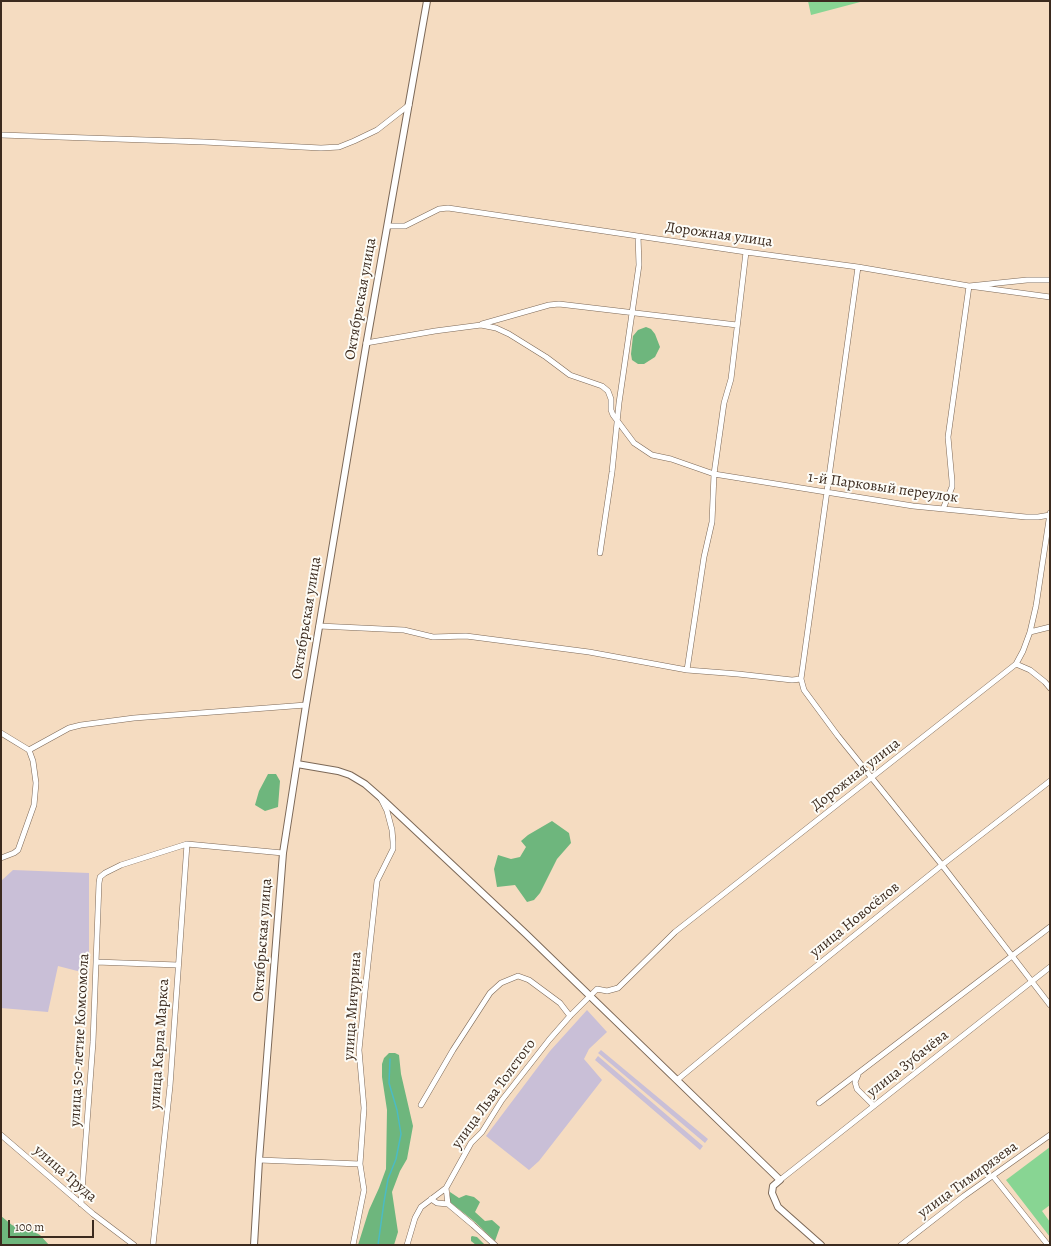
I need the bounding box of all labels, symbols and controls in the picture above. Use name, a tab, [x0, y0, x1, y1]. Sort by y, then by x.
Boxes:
street label: Дорожная улица	[664, 219, 774, 251]
street label: Октябрьская улица	[341, 236, 381, 362]
street label: 1-й Парковый переулок	[807, 469, 959, 507]
street label: Октябрьская улица	[288, 555, 326, 681]
street label: Дорожная улица	[808, 735, 904, 815]
street label: Октябрьская улица	[250, 878, 276, 1002]
street label: улица Новосёлов	[807, 878, 903, 962]
street label: улица Мичурина	[340, 951, 366, 1061]
street label: улица 50-летие Комсомола	[66, 953, 94, 1127]
street label: улица Карла Маркса	[146, 978, 174, 1110]
street label: улица Зубачёва	[864, 1027, 952, 1101]
street label: улица Льва Толстого	[448, 1036, 540, 1152]
street label: улица Тимирязева	[915, 1138, 1021, 1222]
street label: улица Труда	[30, 1142, 100, 1206]
scale bar	[10, 1212, 96, 1238]
text: 100 m	[15, 1219, 44, 1235]

